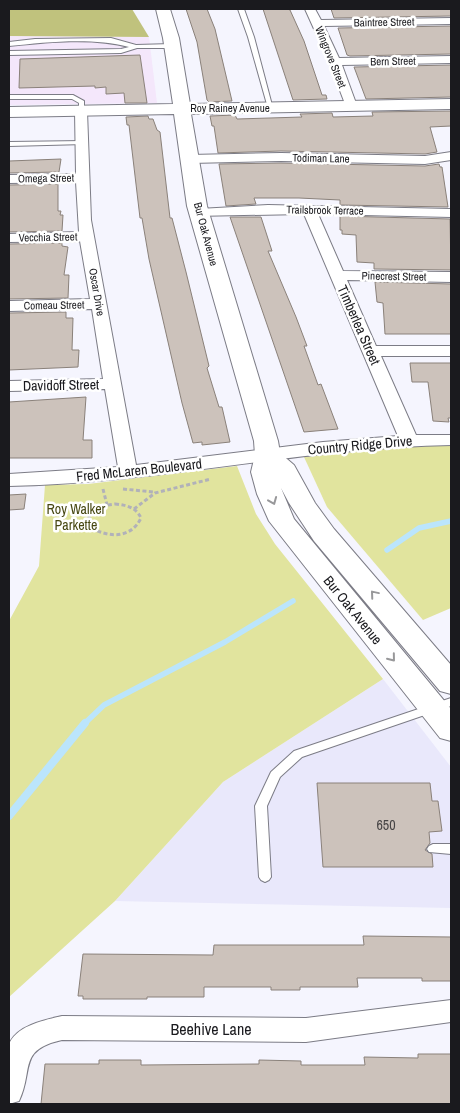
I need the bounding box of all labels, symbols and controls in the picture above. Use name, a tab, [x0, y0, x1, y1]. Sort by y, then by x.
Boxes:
street label: Baintree Street	[354, 14, 415, 30]
street label: Wingrove Street	[312, 24, 350, 90]
street label: Bern Street	[370, 54, 416, 68]
street label: Roy Rainey Avenue	[190, 101, 270, 115]
street label: Todiman Lane	[292, 151, 350, 165]
street label: Omega Street	[18, 171, 75, 185]
street label: Bur Oak Avenue	[191, 201, 221, 267]
street label: Trailsbrook Terrace	[286, 202, 364, 218]
street label: Vecchia Street	[19, 229, 78, 245]
street label: Oscar Drive	[86, 267, 108, 317]
street label: Pinecrest Street	[362, 268, 427, 284]
street label: Timberlea Street	[333, 282, 385, 368]
street label: Comeau Street	[24, 297, 85, 313]
street label: Davidoff Street	[23, 375, 99, 395]
street label: Country Ridge Drive	[307, 431, 413, 459]
street label: Fred McLaren Boulevard	[75, 454, 203, 486]
one-way arrow	[268, 497, 278, 505]
park label: Roy Walker Parkette	[47, 500, 106, 534]
street label: Bur Oak Avenue	[320, 572, 386, 648]
one-way arrow	[371, 590, 380, 599]
one-way arrow	[387, 652, 395, 661]
house number: 650	[376, 816, 396, 834]
street label: Beehive Lane	[171, 1018, 251, 1040]

